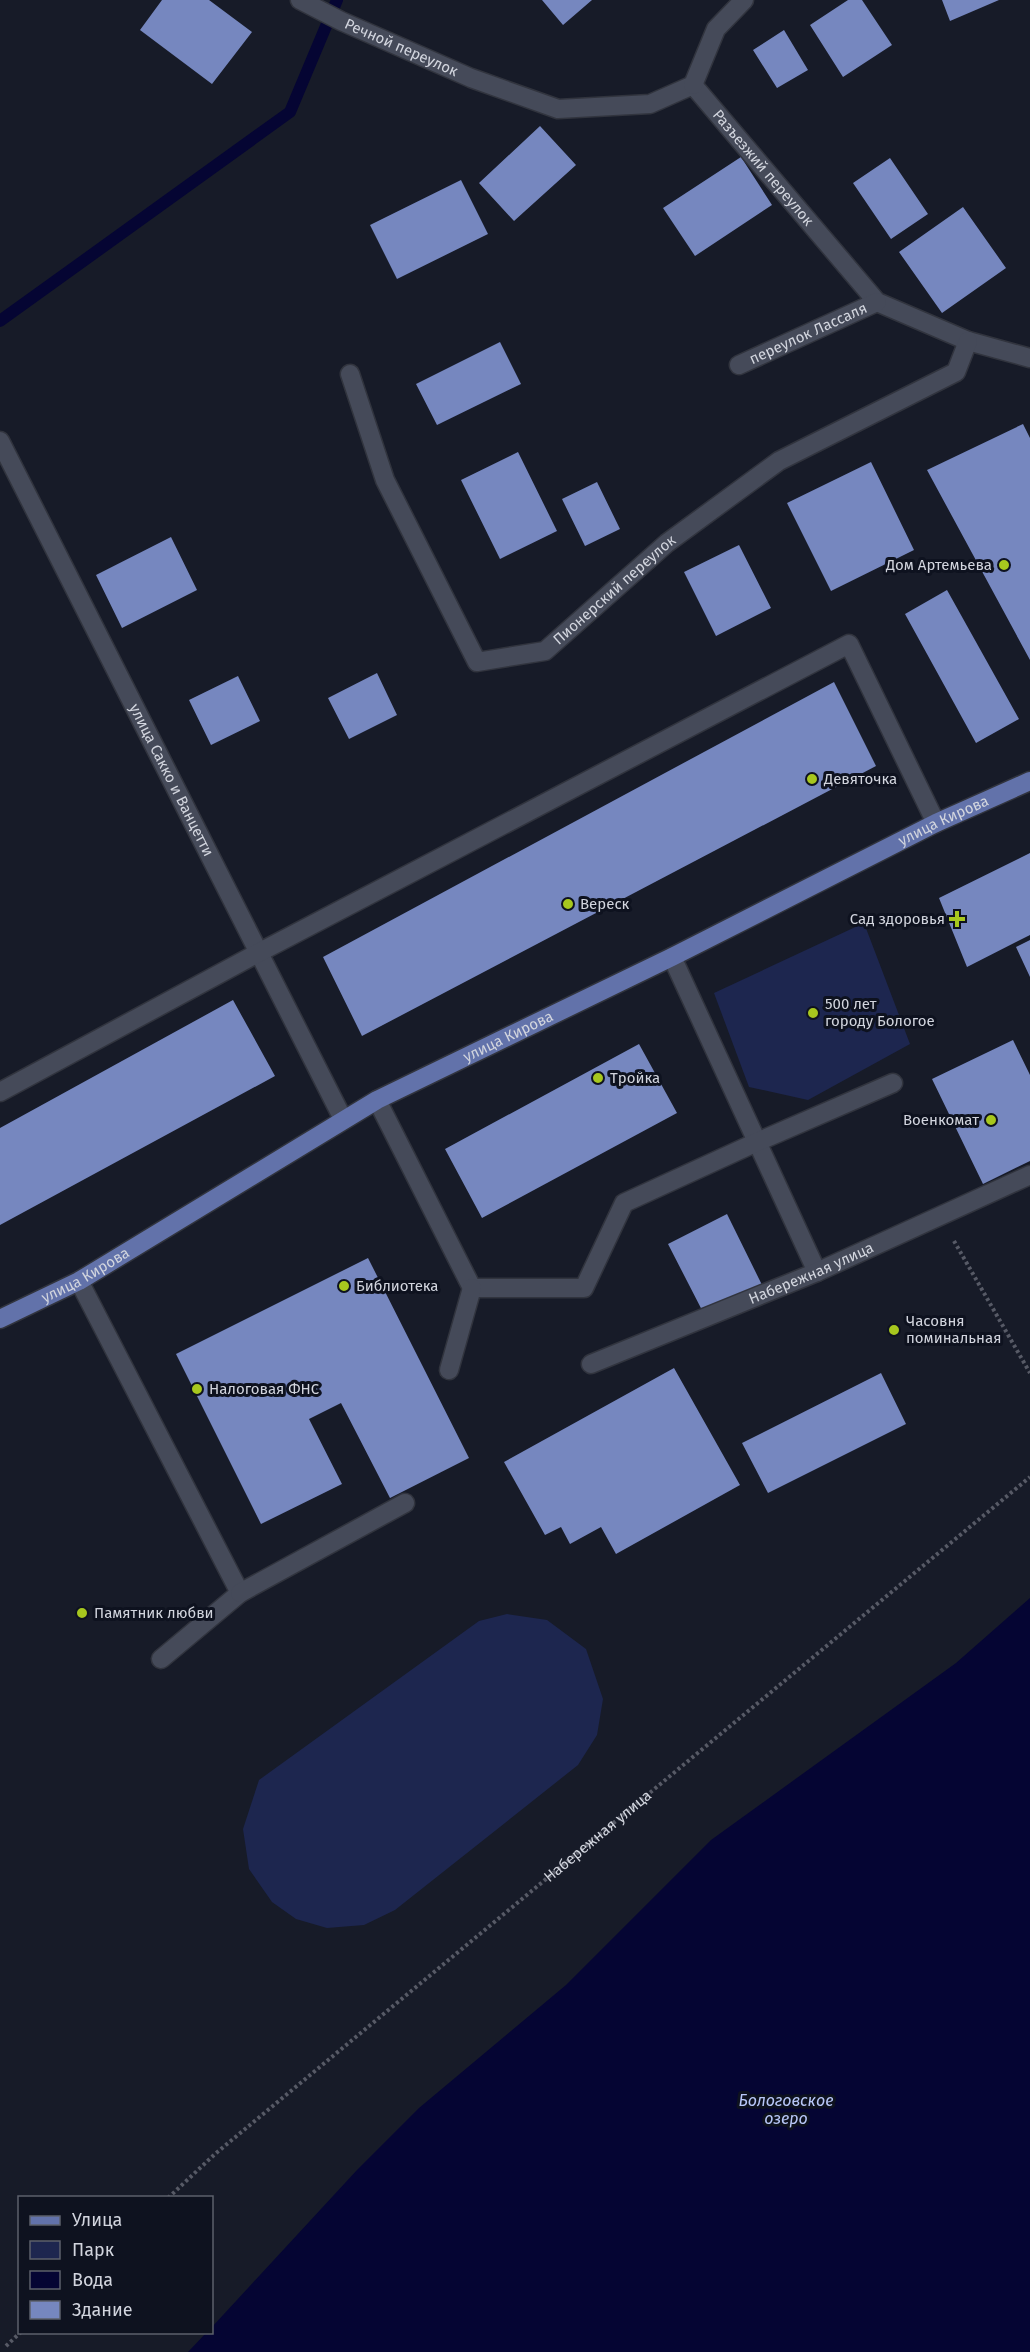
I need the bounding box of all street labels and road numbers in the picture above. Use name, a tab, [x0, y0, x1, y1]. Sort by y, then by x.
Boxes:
street label: Речной переулок	[342, 15, 461, 80]
street label: Разъезжий переулок	[709, 106, 818, 230]
street label: переулок Лассаля	[746, 299, 870, 368]
street label: Пионерский переулок	[549, 531, 679, 649]
street label: улица Сакко и Ванцетти	[125, 701, 218, 859]
street label: улица Кирова	[895, 792, 991, 850]
street label: улица Кирова	[460, 1007, 556, 1066]
street label: Набережная улица	[746, 1238, 876, 1308]
street label: улица Кирова	[39, 1244, 133, 1307]
street label: Набережная улица	[540, 1786, 655, 1886]

